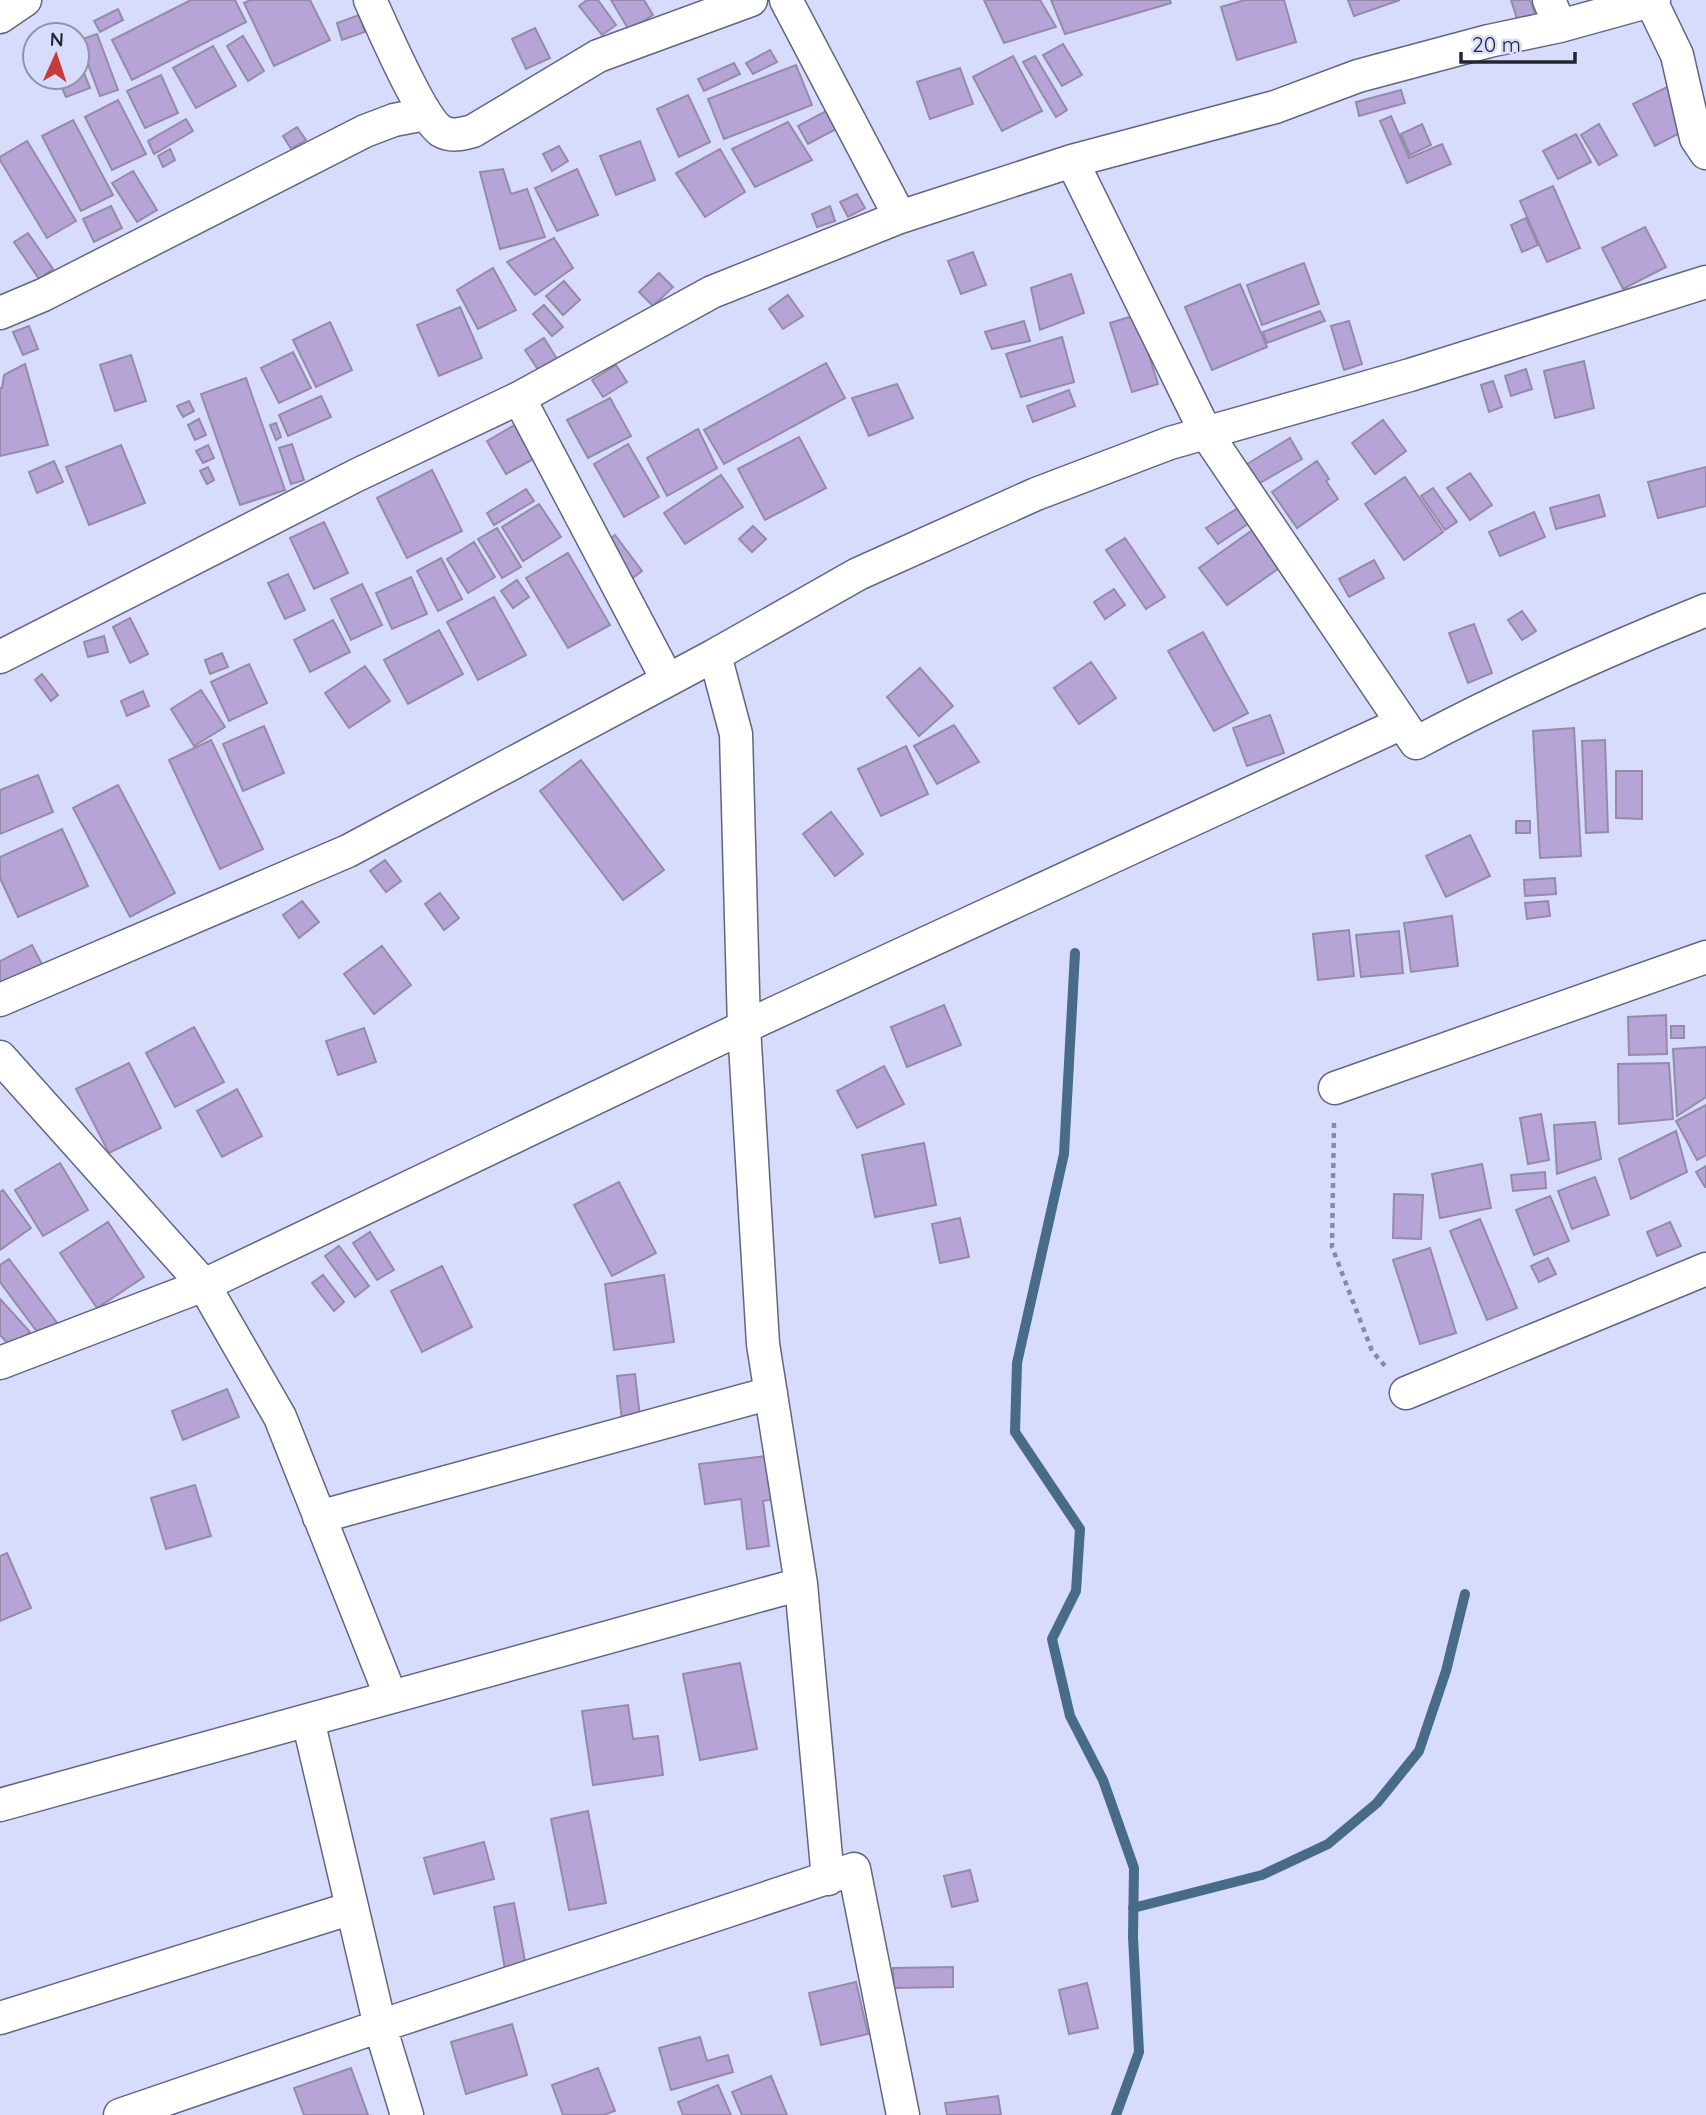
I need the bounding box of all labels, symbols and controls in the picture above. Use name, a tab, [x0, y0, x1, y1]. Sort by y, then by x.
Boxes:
north arrow	[21, 21, 91, 91]
scale bar	[1461, 21, 1575, 65]
text: N	[49, 27, 64, 51]
text: 20 m	[1472, 31, 1521, 57]

